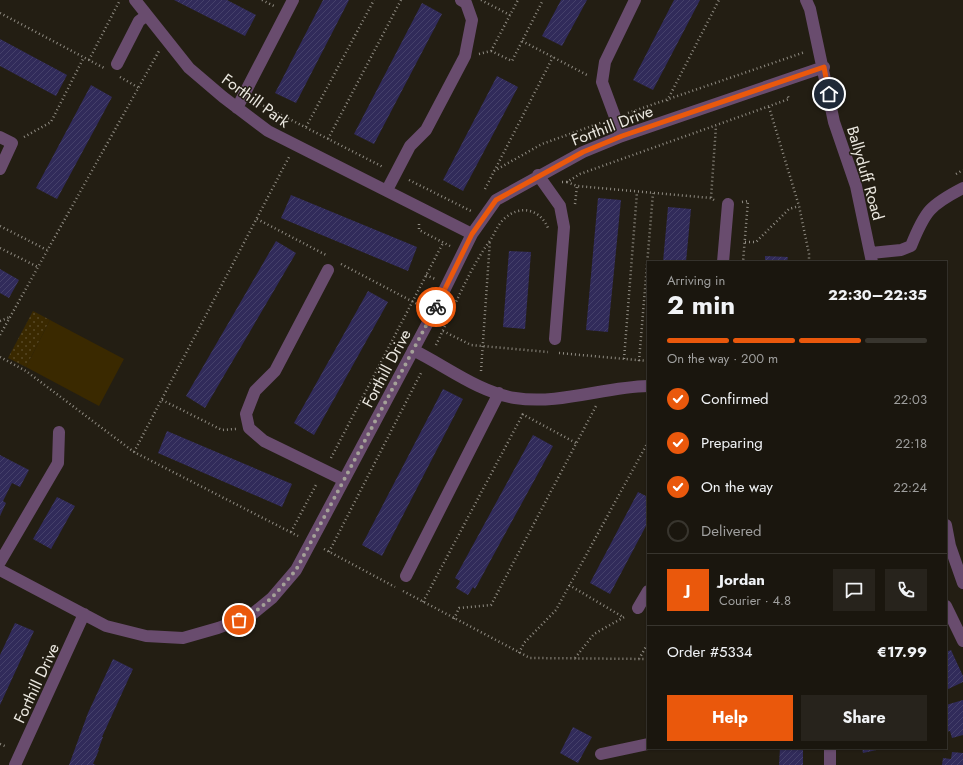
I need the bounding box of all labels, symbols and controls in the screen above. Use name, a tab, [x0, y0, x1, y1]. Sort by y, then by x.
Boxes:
street label: Forthill Park	[217, 68, 295, 133]
pin	[812, 77, 846, 111]
icon: home	[818, 83, 840, 105]
street label: Forthill Drive	[568, 99, 656, 152]
street label: Ballyduff Road	[841, 123, 890, 223]
text: Arriving in	[667, 271, 725, 290]
text: 22:30–22:35	[828, 284, 927, 306]
text: 2 min	[667, 286, 735, 324]
courier	[416, 287, 456, 327]
icon: bike	[425, 296, 447, 318]
street label: Forthill Drive	[356, 325, 417, 412]
text: On the way · 200 m	[667, 349, 778, 368]
icon: check	[667, 388, 689, 410]
text: Confirmed	[701, 388, 769, 410]
text: 22:03	[893, 390, 927, 409]
icon: check	[667, 432, 689, 454]
text: Preparing	[701, 432, 763, 454]
text: 22:18	[895, 434, 927, 453]
icon: check	[667, 476, 689, 498]
text: On the way	[701, 476, 773, 498]
text: 22:24	[893, 478, 927, 497]
text: Delivered	[701, 520, 762, 542]
text: Jordan	[719, 569, 765, 591]
button: chat	[833, 569, 875, 611]
button: phone	[885, 569, 927, 611]
text: J	[686, 579, 690, 601]
text: Courier · 4.8	[719, 591, 791, 610]
pin	[222, 603, 256, 637]
icon: bag	[228, 609, 250, 631]
street label: Forthill Drive	[8, 639, 65, 727]
text: Order #5334	[667, 641, 753, 663]
text: €17.99	[877, 641, 927, 663]
button: Help	[667, 695, 793, 741]
button: Share	[801, 695, 927, 741]

